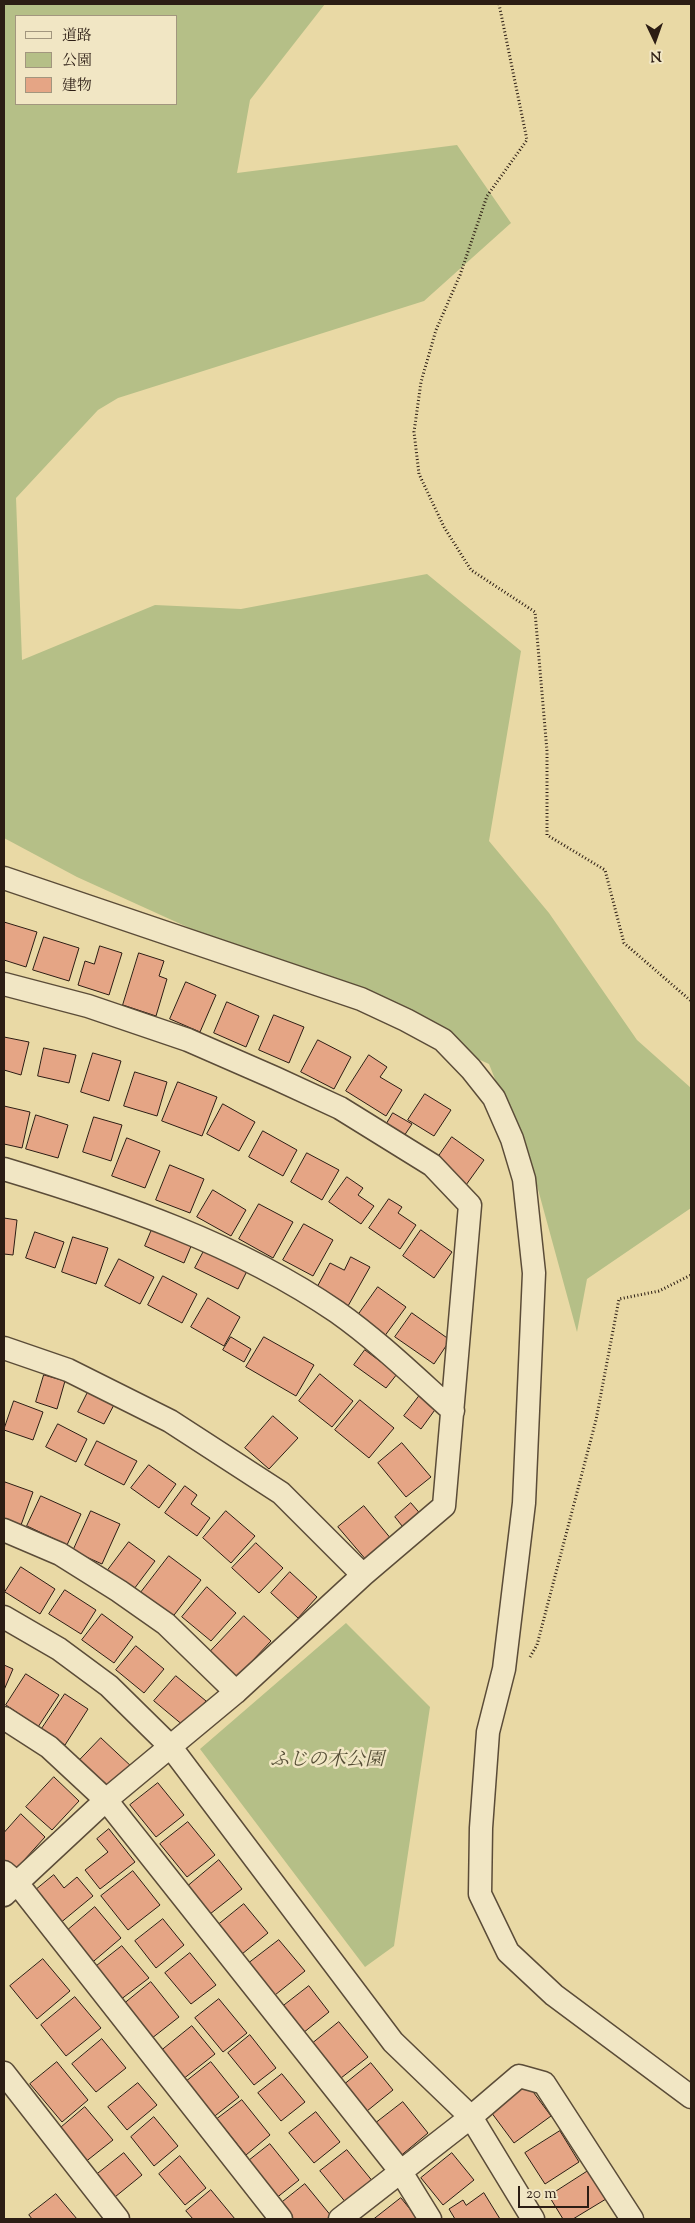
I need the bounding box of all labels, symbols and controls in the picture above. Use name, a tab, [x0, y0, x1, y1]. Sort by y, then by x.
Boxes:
legend	[15, 15, 178, 105]
north arrow	[630, 15, 680, 65]
text: 道路	[62, 26, 92, 47]
text: N	[650, 45, 662, 65]
text: 公園	[62, 51, 92, 72]
text: 建物	[62, 76, 92, 97]
park label: ふじの木公園	[270, 1751, 384, 1773]
scale bar	[520, 2176, 591, 2208]
text: 20 m	[526, 2184, 557, 2205]

